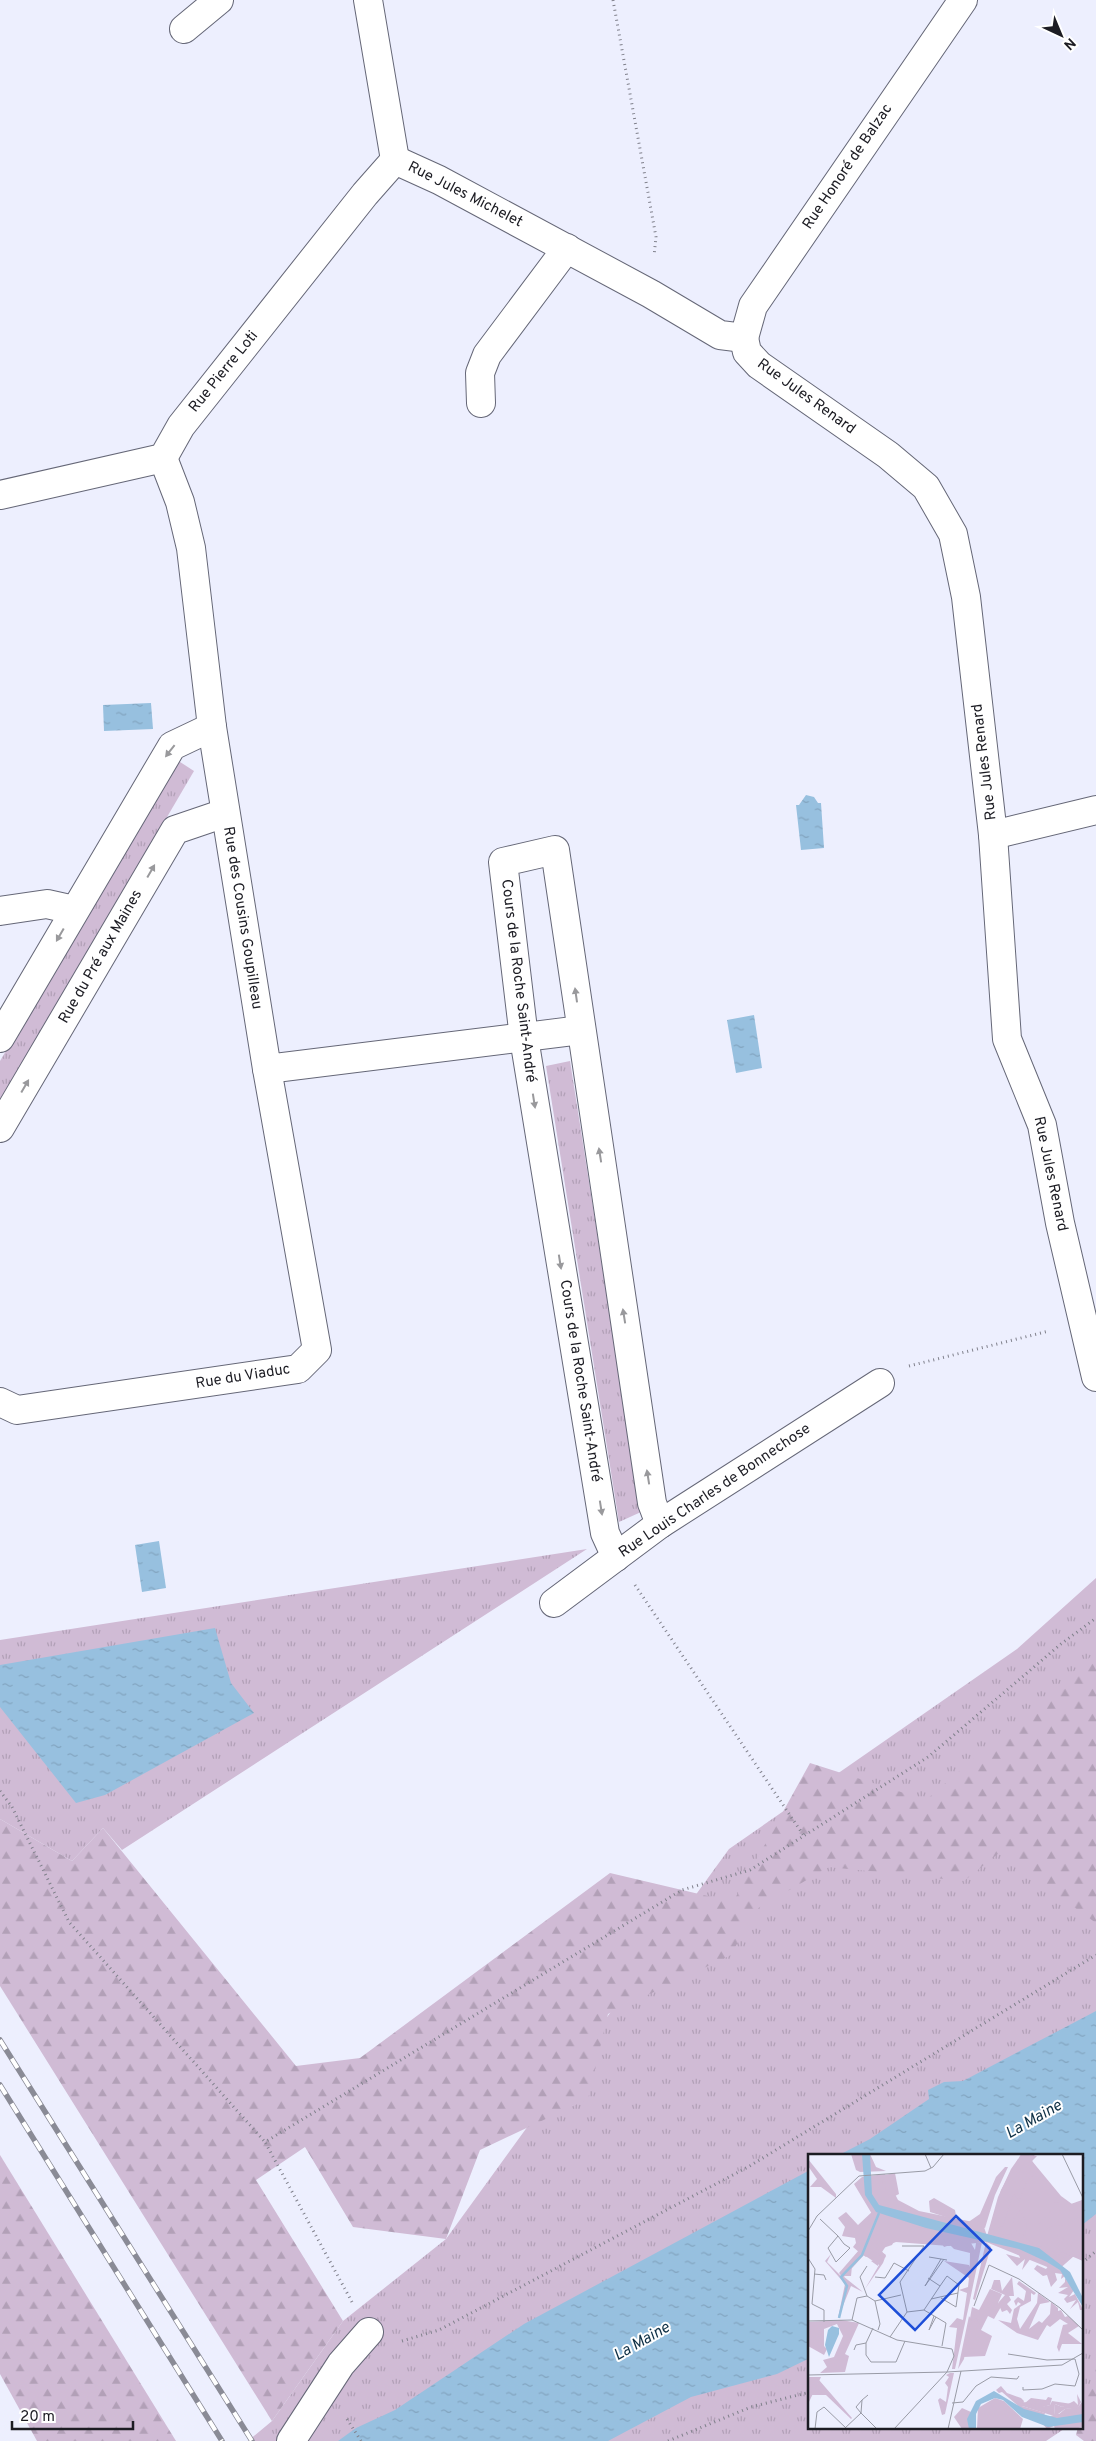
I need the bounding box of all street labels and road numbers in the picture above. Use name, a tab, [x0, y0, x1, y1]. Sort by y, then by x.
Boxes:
street label: Rue Honoré de Balzac	[799, 101, 897, 233]
street label: Rue Jules Michelet	[404, 158, 526, 232]
street label: Rue Pierre Loti	[185, 327, 263, 417]
street label: Rue Jules Renard	[753, 355, 859, 439]
street label: Rue Jules Renard	[968, 703, 1002, 821]
street label: Rue des Cousins Goupilleau	[218, 825, 266, 1011]
street label: Cours de la Roche Saint-André	[496, 878, 540, 1084]
street label: Rue du Pré aux Maines	[55, 887, 147, 1027]
street label: Rue Jules Renard	[1029, 1115, 1071, 1233]
street label: Cours de la Roche Saint-André	[555, 1278, 605, 1484]
street label: Rue du Viaduc	[194, 1360, 292, 1394]
street label: Rue Louis Charles de Bonnechose	[616, 1420, 814, 1562]

